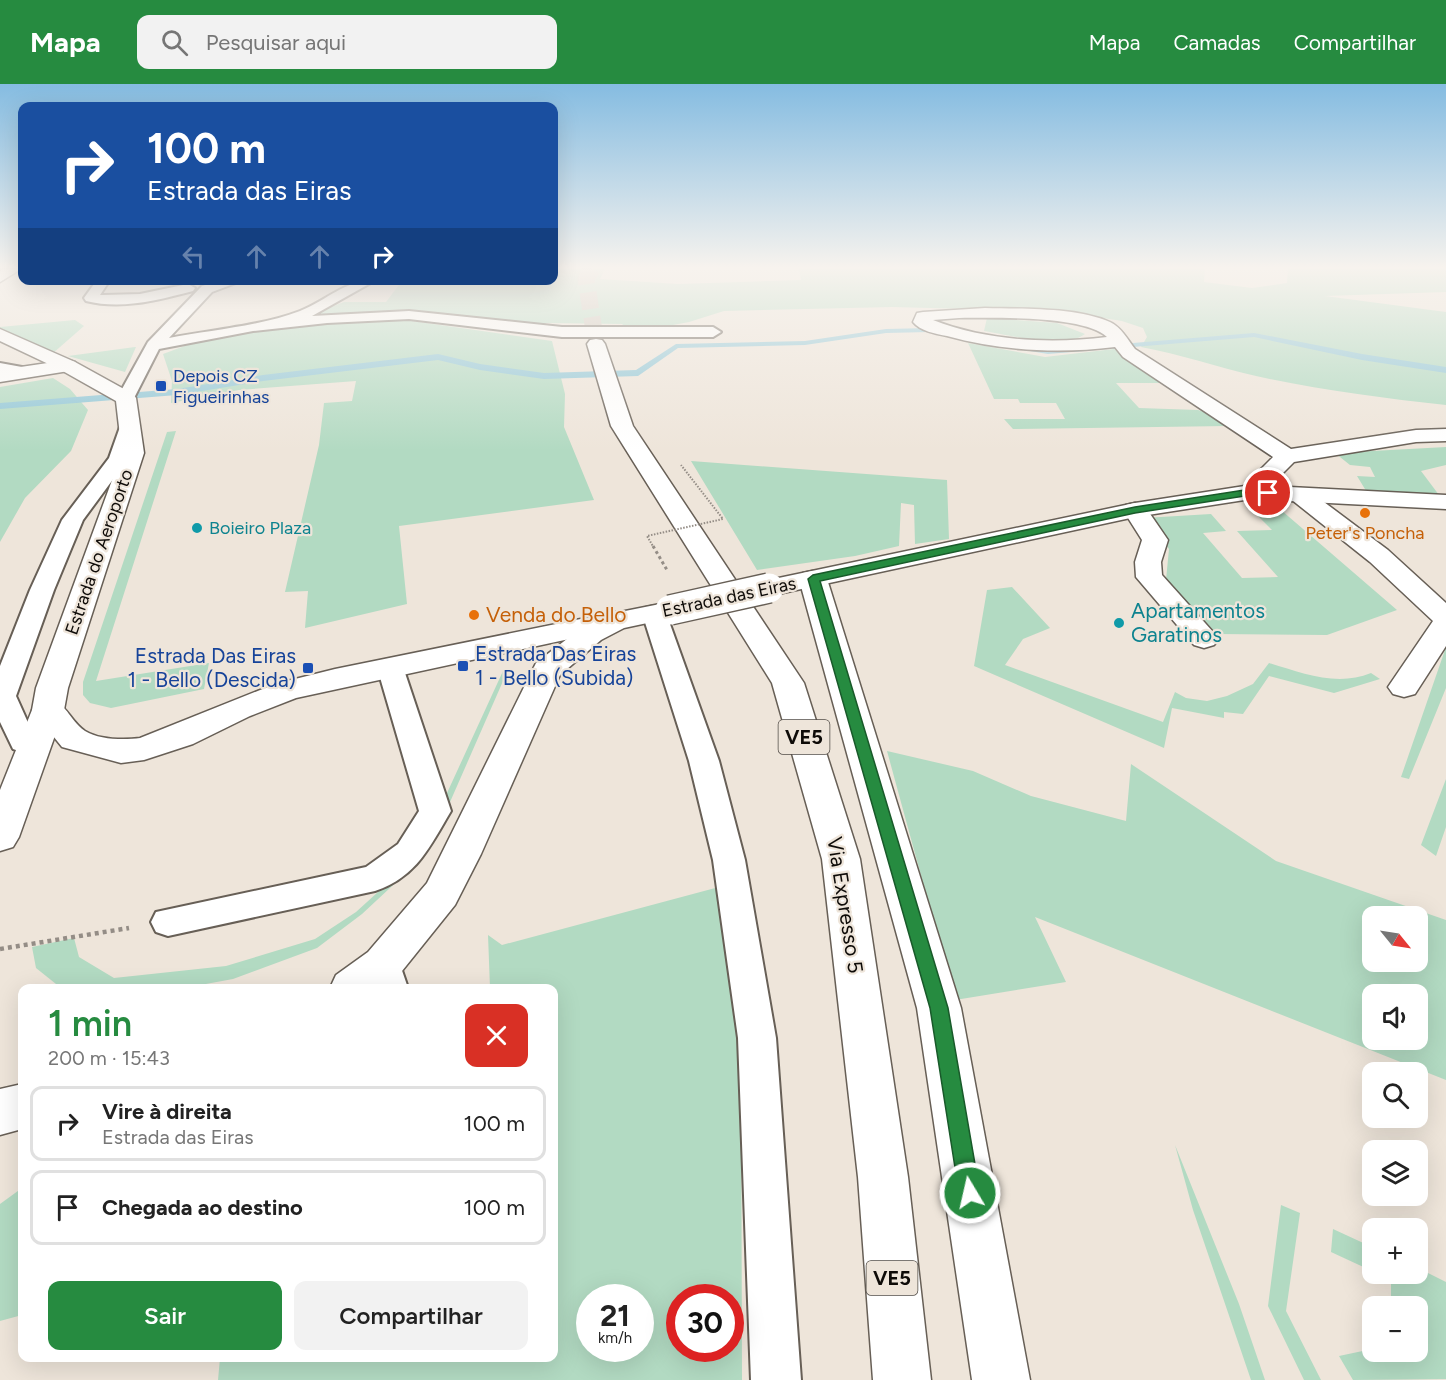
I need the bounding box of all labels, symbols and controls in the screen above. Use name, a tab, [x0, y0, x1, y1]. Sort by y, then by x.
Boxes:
search box	[137, 15, 557, 69]
text: Mapa	[30, 25, 101, 59]
icon: search	[158, 26, 191, 59]
text: Pesquisar aqui	[206, 29, 346, 56]
text: Mapa	[1089, 30, 1140, 55]
text: Camadas	[1173, 30, 1261, 55]
text: Compartilhar	[1294, 30, 1416, 55]
text: 100 m	[147, 123, 266, 174]
icon: right	[48, 126, 126, 204]
text: Estrada das Eiras	[147, 174, 352, 207]
icon: left	[177, 240, 210, 273]
icon: ahead	[240, 240, 273, 273]
icon: ahead	[303, 240, 336, 273]
icon: right	[366, 240, 399, 273]
place label: Depois CZ Figueirinhas	[173, 365, 269, 408]
marker: Depois CZ Figueirinhas	[154, 379, 168, 393]
street label: Estrada do Aeroporto	[60, 466, 138, 638]
pin	[1242, 467, 1293, 518]
icon: arrive	[1251, 476, 1284, 509]
marker: Peter's Poncha	[1358, 506, 1372, 520]
place label: Boieiro Plaza	[209, 517, 311, 539]
marker: Boieiro Plaza	[190, 521, 204, 535]
place label: Peter's Poncha	[1306, 522, 1424, 544]
street label: Estrada das Eiras	[660, 572, 798, 622]
place label: Apartamentos Garatinos	[1131, 598, 1265, 647]
place label: Venda do Bello	[486, 602, 627, 627]
marker: Venda do Bello	[467, 608, 481, 622]
marker: Apartamentos Garatinos	[1112, 616, 1126, 630]
place label: Estrada Das Eiras 1 - Bello (Subida)	[475, 641, 636, 690]
place label: Estrada Das Eiras 1 - Bello (Descida)	[128, 643, 296, 692]
marker: Estrada Das Eiras 1 - Bello (Subida)	[456, 659, 470, 673]
marker: Estrada Das Eiras 1 - Bello (Descida)	[301, 661, 315, 675]
road number: VE5	[778, 720, 830, 754]
street label: Via Expresso 5	[822, 835, 869, 975]
north arrow	[1362, 906, 1428, 972]
map controls	[1362, 906, 1428, 1362]
button: sound	[1362, 984, 1428, 1050]
text: 1 min	[48, 1002, 132, 1045]
button: close	[465, 1004, 528, 1067]
text: 200 m · 15:43	[48, 1046, 170, 1070]
button: search	[1362, 1062, 1428, 1128]
text: Vire à direita	[102, 1098, 232, 1125]
icon: right	[51, 1107, 84, 1140]
text: 100 m	[464, 1110, 525, 1137]
text: Estrada das Eiras	[102, 1125, 253, 1149]
button: layers	[1362, 1140, 1428, 1206]
position arrow	[938, 1161, 1002, 1225]
icon: arrive	[51, 1191, 84, 1224]
text: Chegada ao destino	[102, 1194, 303, 1221]
text: 100 m	[464, 1194, 525, 1221]
button: +	[1362, 1218, 1428, 1284]
road number: VE5	[866, 1261, 918, 1295]
button: Sair	[48, 1281, 282, 1350]
button: Compartilhar	[294, 1281, 528, 1350]
speed limit sign: 30	[666, 1284, 744, 1362]
button: −	[1362, 1296, 1428, 1362]
text: 21	[600, 1297, 630, 1334]
text: km/h	[598, 1329, 632, 1347]

